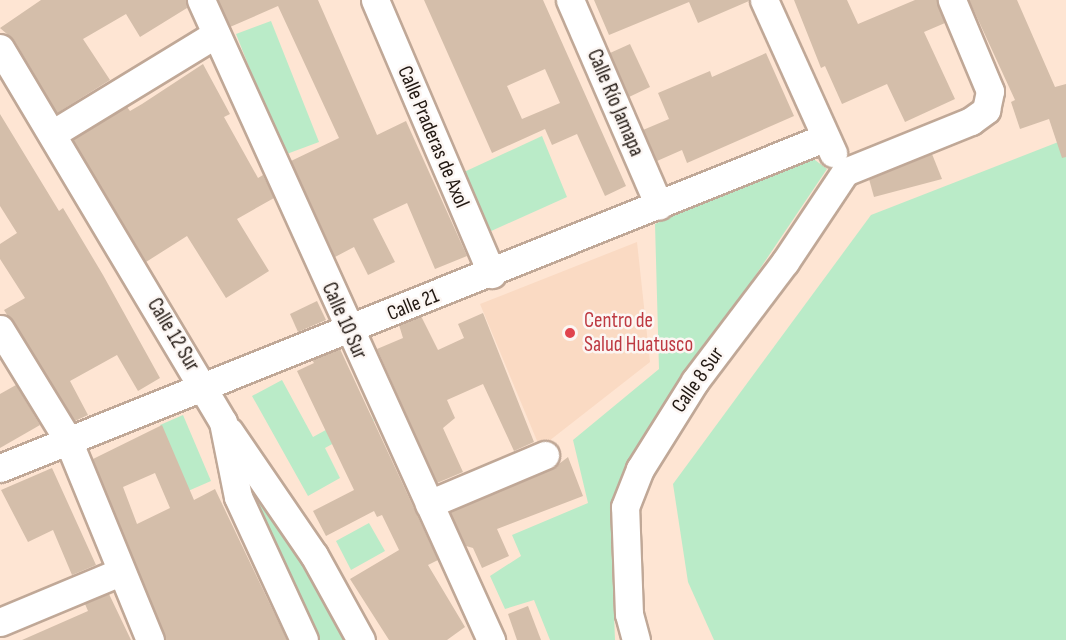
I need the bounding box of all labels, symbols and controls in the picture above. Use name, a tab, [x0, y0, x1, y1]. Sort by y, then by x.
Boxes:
street label: Calle Río Jamapa	[581, 46, 649, 160]
street label: Calle Praderas de Axol	[392, 62, 474, 212]
street label: Calle 10 Sur	[316, 279, 372, 363]
street label: Calle 21	[383, 283, 443, 327]
street label: Calle 12 Sur	[141, 294, 205, 376]
place label: Centro de Salud Huatusco	[584, 308, 693, 358]
marker: Centro de Salud Huatusco	[561, 324, 579, 342]
street label: Calle 8 Sur	[667, 343, 729, 417]

